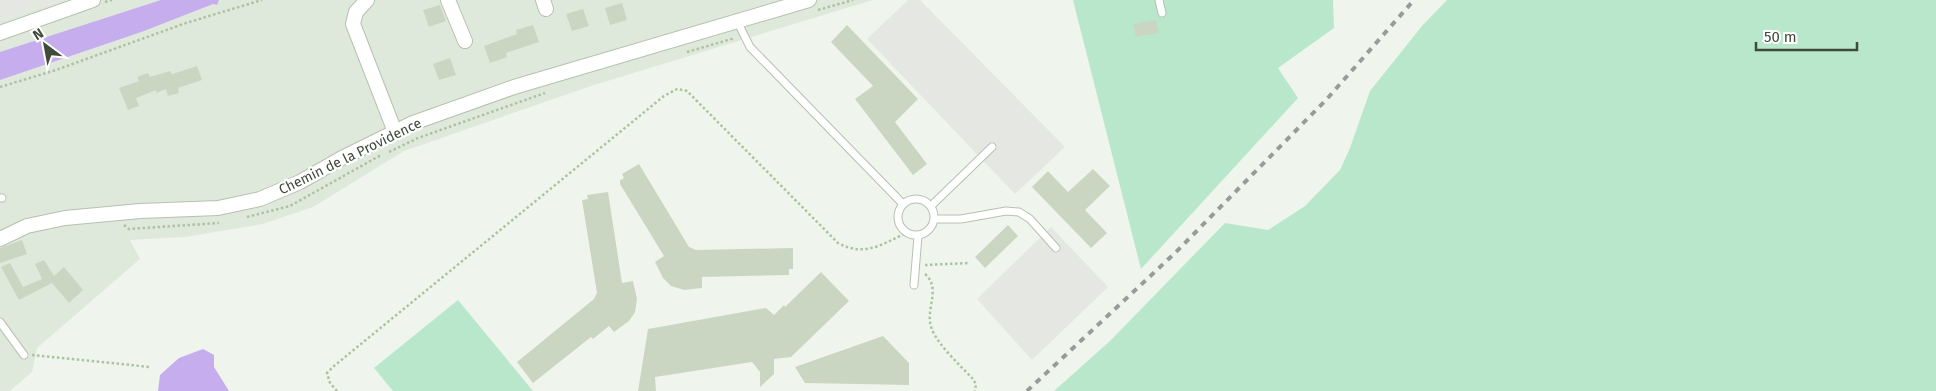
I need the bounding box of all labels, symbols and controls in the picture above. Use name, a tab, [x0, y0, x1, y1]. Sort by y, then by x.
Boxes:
north arrow	[20, 20, 70, 70]
scale bar	[1756, 20, 1857, 52]
text: N	[30, 25, 47, 44]
text: 50 m	[1764, 28, 1797, 46]
street label: Chemin de la Providence	[276, 115, 424, 198]

